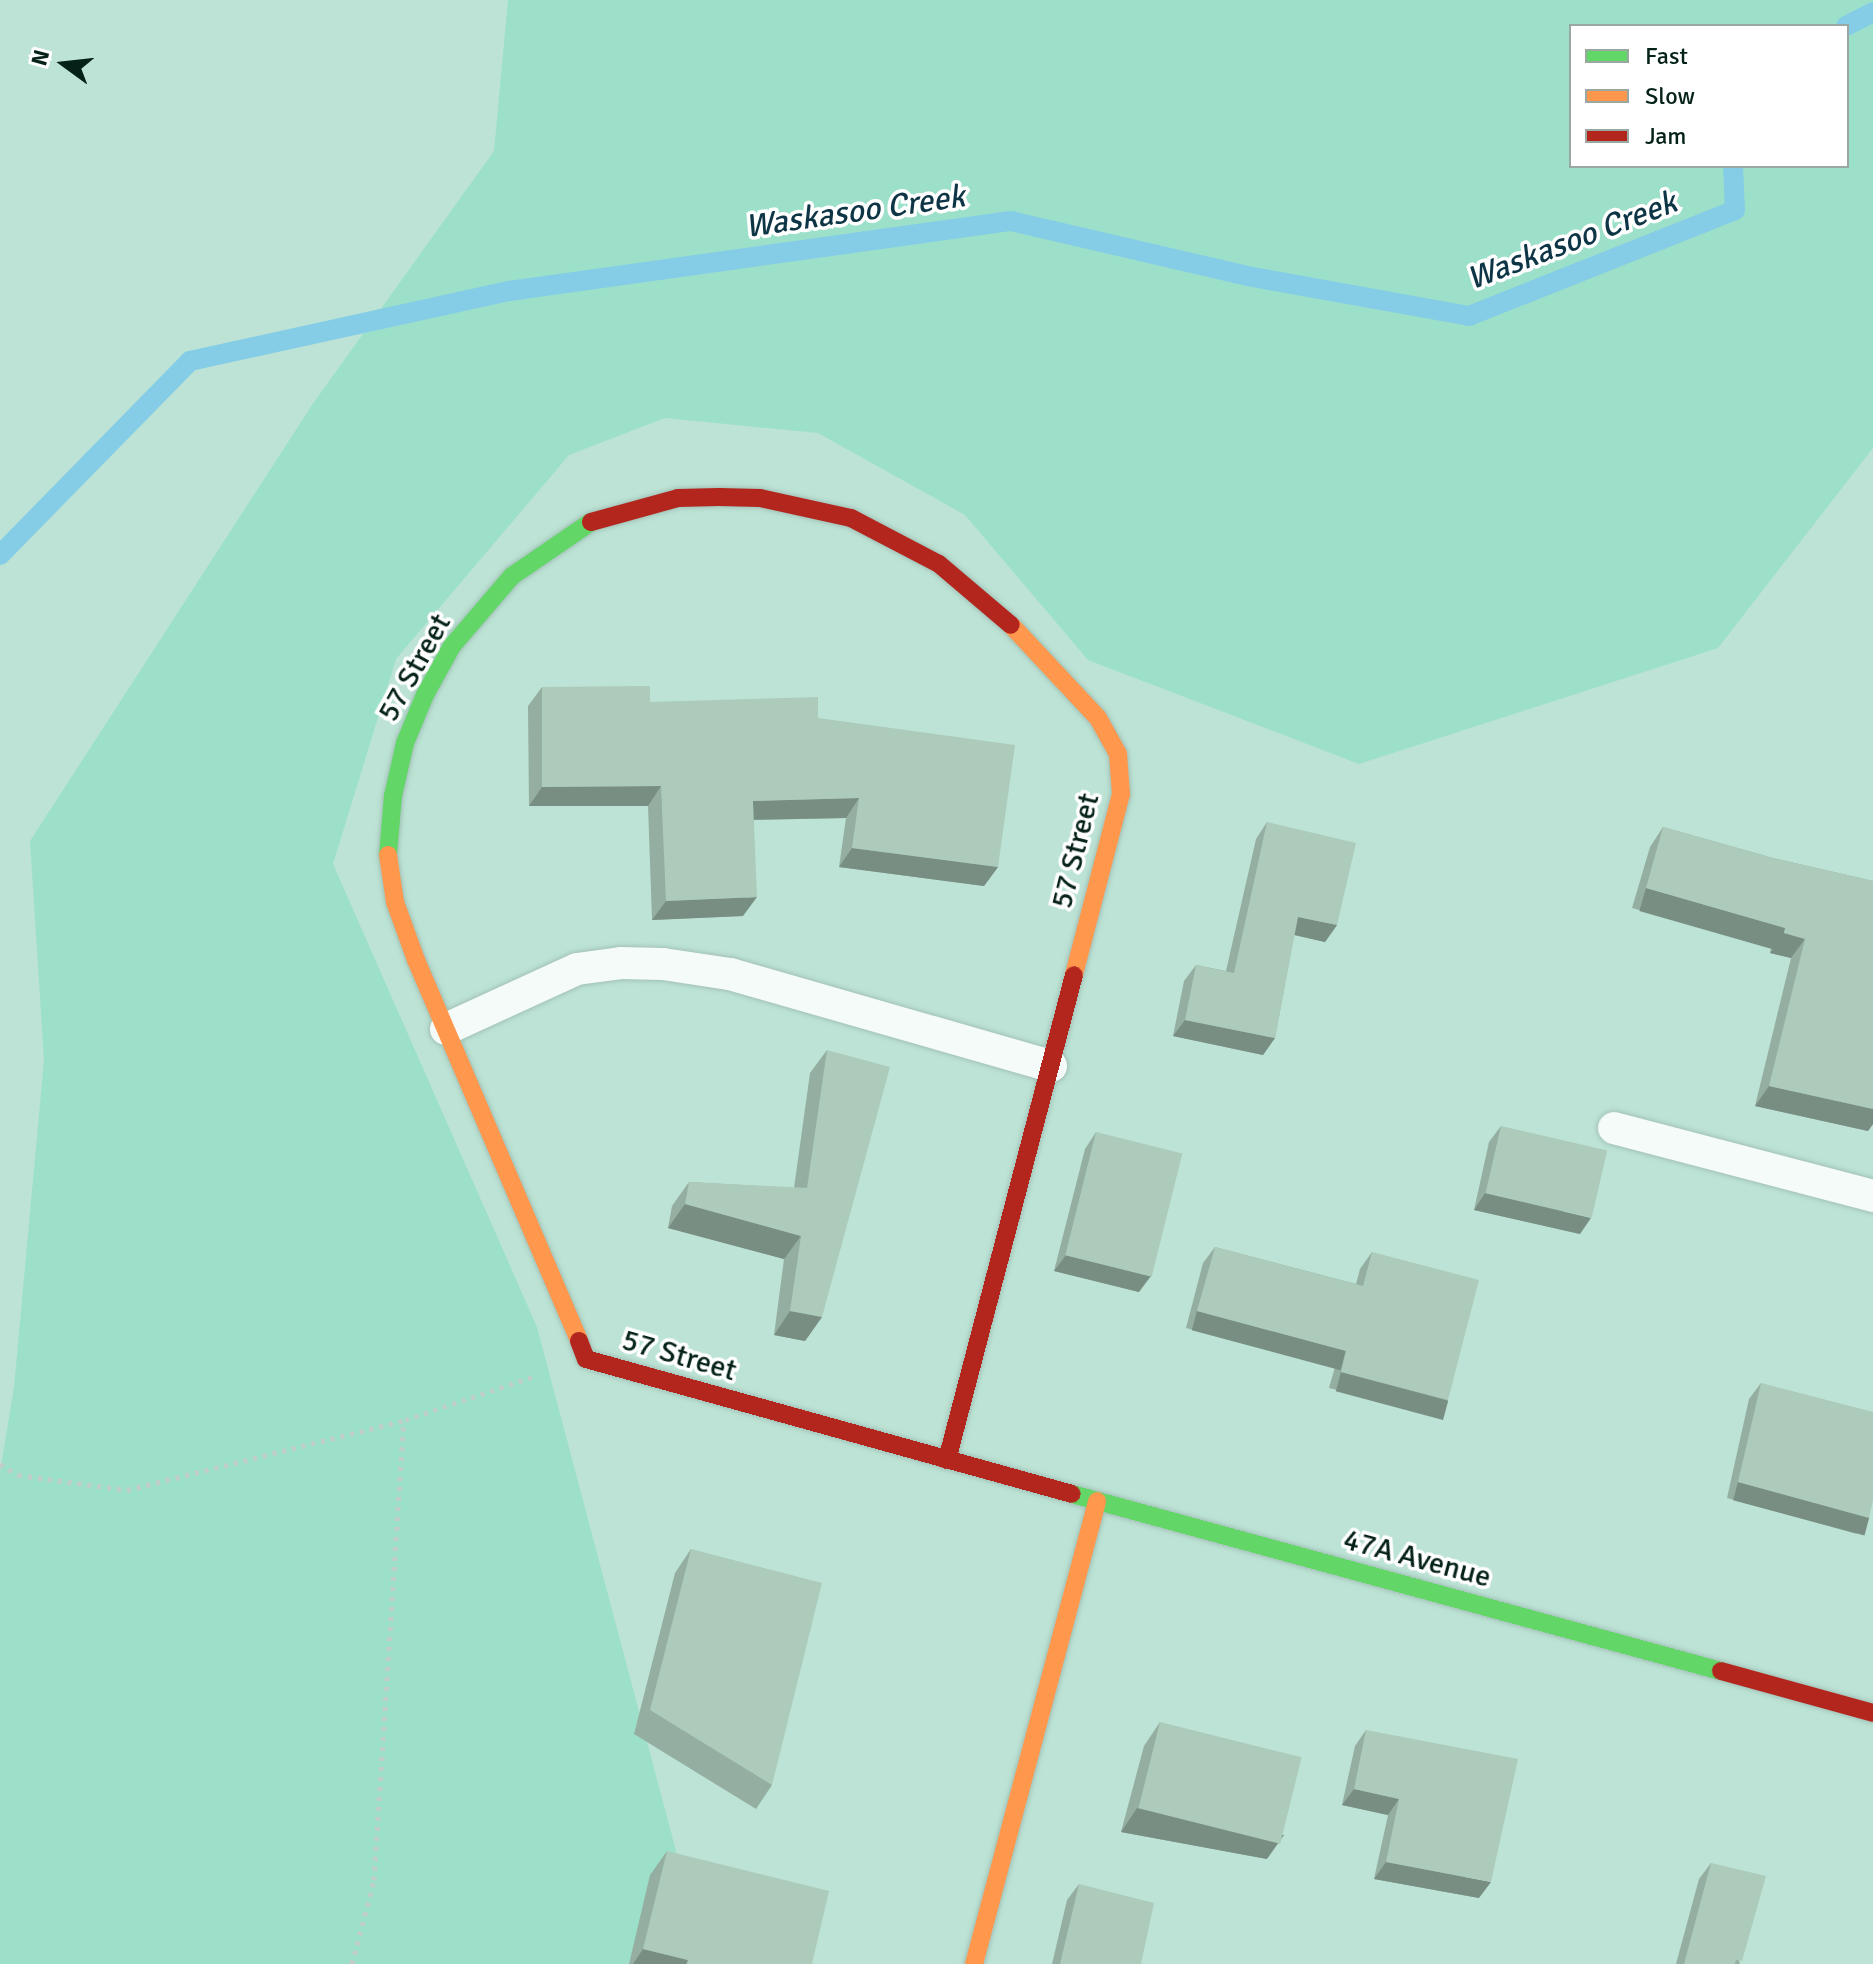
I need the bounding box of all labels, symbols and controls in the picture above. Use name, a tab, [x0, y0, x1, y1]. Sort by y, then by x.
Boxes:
north arrow	[24, 24, 104, 104]
legend	[1569, 24, 1849, 168]
text: Fast	[1645, 41, 1688, 71]
text: N	[25, 47, 55, 69]
text: Slow	[1645, 81, 1695, 111]
text: Jam	[1645, 121, 1686, 151]
water label: Waskasoo Creek	[743, 178, 967, 246]
water label: Waskasoo Creek	[1462, 183, 1682, 299]
street label: 57 Street	[371, 608, 459, 728]
street label: 57 Street	[1044, 790, 1108, 912]
street label: 57 Street	[618, 1323, 740, 1389]
street label: 47A Avenue	[1339, 1522, 1495, 1596]

